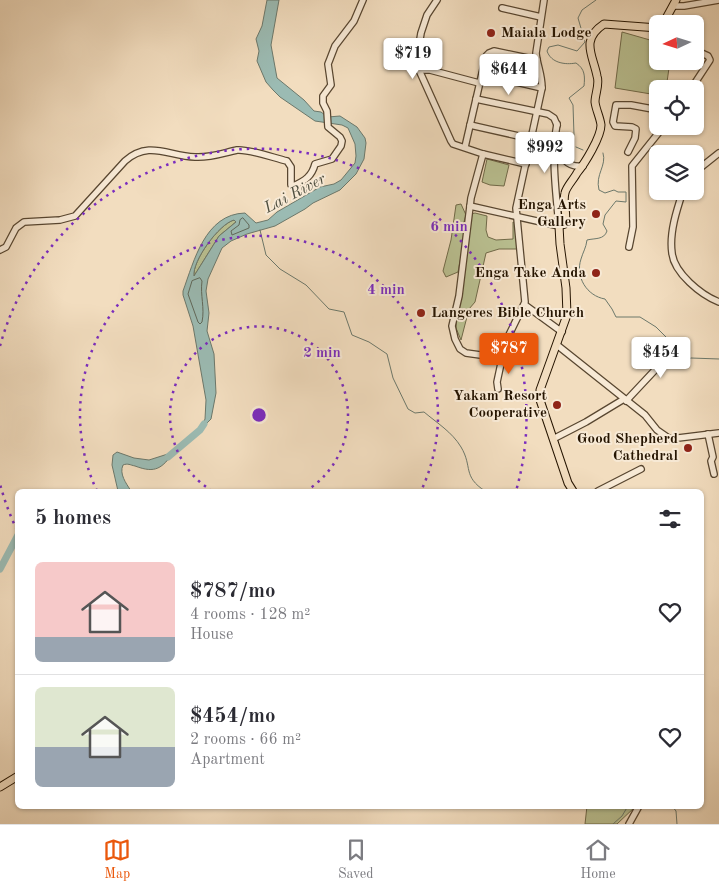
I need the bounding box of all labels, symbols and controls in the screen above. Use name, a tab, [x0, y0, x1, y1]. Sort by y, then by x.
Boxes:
north arrow	[649, 15, 704, 70]
map controls	[649, 15, 704, 200]
place label: Maiala Lodge	[501, 26, 592, 41]
marker: Maiala Lodge	[485, 27, 497, 39]
pin: $719	[383, 38, 443, 80]
text: $719	[394, 46, 432, 62]
pin: $644	[479, 54, 539, 96]
text: $644	[490, 62, 528, 78]
button: locate	[649, 80, 704, 135]
pin: $992	[515, 132, 575, 174]
text: $992	[526, 140, 564, 156]
button: layers	[649, 145, 704, 200]
water label: Lai River	[261, 171, 329, 217]
place label: Enga Arts Gallery	[517, 198, 586, 230]
marker: Enga Arts Gallery	[590, 208, 602, 220]
text: 6 min	[430, 220, 468, 235]
place label: Enga Take Anda	[475, 266, 586, 281]
marker: Enga Take Anda	[590, 267, 602, 279]
text: 4 min	[367, 283, 405, 298]
place label: Langeres Bible Church	[431, 306, 584, 321]
marker: Langeres Bible Church	[415, 307, 427, 319]
pin: $787	[479, 332, 539, 375]
pin: $454	[631, 336, 691, 379]
text: $787	[490, 341, 528, 357]
text: $454	[642, 345, 680, 361]
text: 2 min	[303, 346, 341, 361]
place label: Yakam Resort Cooperative	[453, 389, 548, 421]
marker: Yakam Resort Cooperative	[551, 399, 563, 411]
centre of rings	[250, 406, 268, 424]
place label: Good Shepherd Cathedral	[577, 432, 678, 464]
marker: Good Shepherd Cathedral	[682, 442, 694, 454]
icon: filters	[656, 505, 684, 533]
text: 5 homes	[35, 508, 111, 529]
text: $787/mo	[190, 581, 276, 602]
icon: home	[75, 582, 135, 642]
icon: heart	[656, 598, 684, 626]
text: 4 rooms · 128 m²	[190, 607, 310, 623]
text: House	[190, 627, 233, 643]
text: $454/mo	[190, 706, 276, 727]
icon: home	[75, 707, 135, 767]
icon: heart	[656, 723, 684, 751]
text: 2 rooms · 66 m²	[190, 732, 301, 748]
text: Apartment	[190, 752, 265, 768]
tab: Map	[103, 836, 131, 883]
tab: Saved	[338, 836, 374, 883]
tab: Home	[580, 836, 616, 883]

